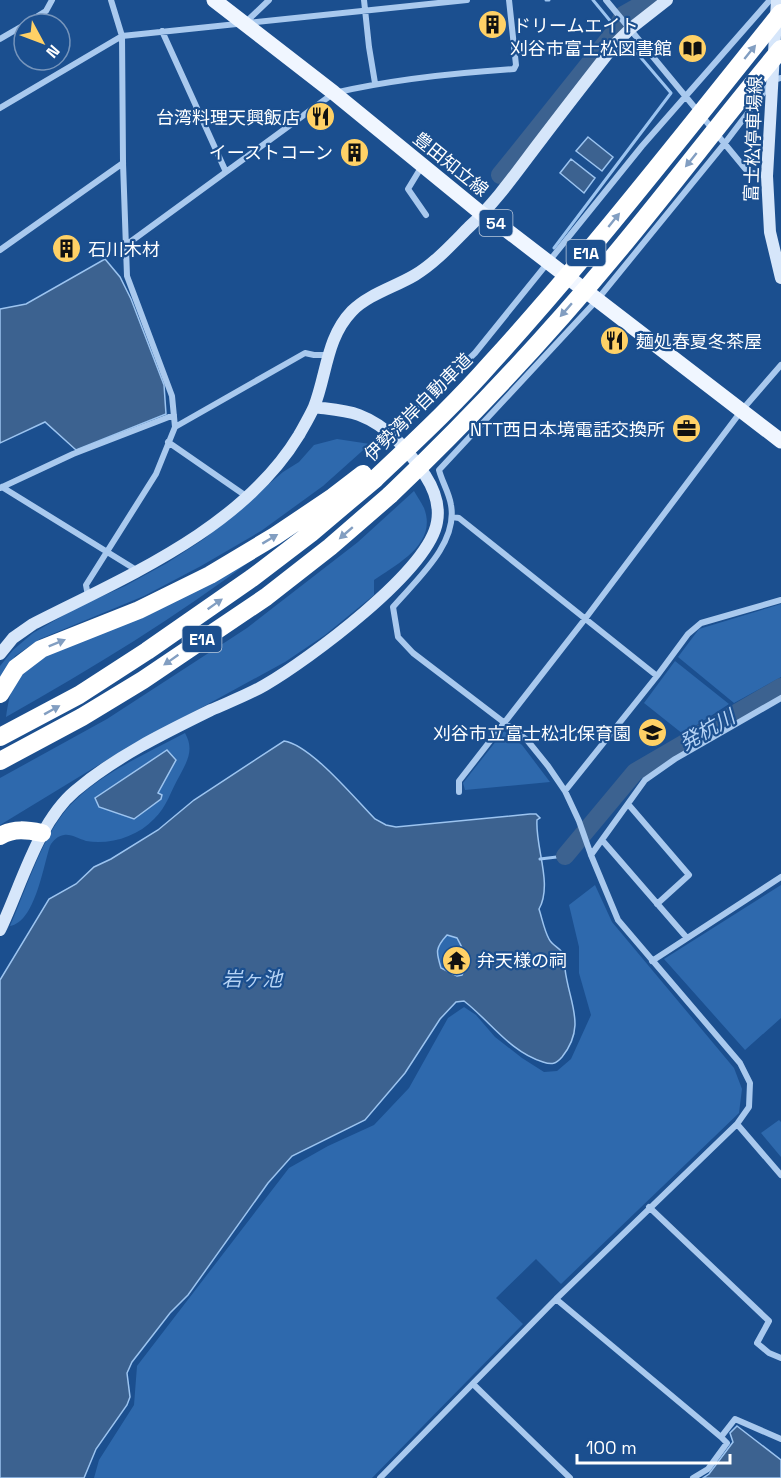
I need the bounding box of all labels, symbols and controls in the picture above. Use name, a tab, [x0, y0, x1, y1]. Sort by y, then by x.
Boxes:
building icon: ドリームエイト	[476, 9, 508, 41]
north arrow	[12, 12, 72, 72]
place label: ドリームエイト	[513, 14, 638, 37]
library icon: 刈谷市富士松図書館	[677, 32, 709, 64]
place label: 刈谷市富士松図書館	[510, 37, 672, 60]
text: N	[41, 41, 64, 62]
one-way arrow	[743, 44, 756, 60]
street label: 富士松停車場線	[739, 76, 767, 202]
restaurant icon: 台湾料理天興飯店	[305, 101, 337, 133]
place label: 台湾料理天興飯店	[156, 106, 300, 129]
street label: 豊田知立線	[409, 127, 493, 201]
building icon: イーストコーン	[338, 136, 370, 168]
place label: イーストコーン	[209, 141, 333, 164]
one-way arrow	[685, 152, 698, 168]
road number: 54	[480, 210, 512, 236]
one-way arrow	[607, 212, 619, 227]
building icon: 石川木材	[51, 233, 83, 265]
place label: 石川木材	[88, 238, 160, 261]
road number: E1A	[566, 240, 606, 266]
one-way arrow	[560, 302, 573, 318]
restaurant icon: 麺処春夏冬茶屋	[599, 325, 631, 357]
place label: 麺処春夏冬茶屋	[636, 330, 762, 353]
street label: 伊勢湾岸自動車道	[359, 348, 477, 466]
office icon: NTT西日本境電話交換所	[670, 413, 702, 445]
place label: NTT西日本境電話交換所	[470, 418, 665, 441]
one-way arrow	[339, 526, 354, 539]
one-way arrow	[262, 534, 278, 545]
one-way arrow	[207, 599, 223, 610]
road number: E1A	[182, 626, 222, 652]
one-way arrow	[48, 638, 66, 647]
one-way arrow	[164, 654, 180, 666]
water label: 発杭川	[675, 703, 741, 756]
one-way arrow	[43, 705, 60, 715]
school or university icon: 刈谷市立富士松北保育園	[636, 717, 668, 749]
place label: 刈谷市立富士松北保育園	[433, 722, 631, 745]
temple icon: 弁天様の祠	[440, 944, 472, 976]
place label: 弁天様の祠	[477, 949, 567, 972]
water label: 岩ヶ池	[222, 966, 284, 992]
scale bar	[577, 1427, 730, 1465]
text: 100 m	[586, 1436, 637, 1459]

